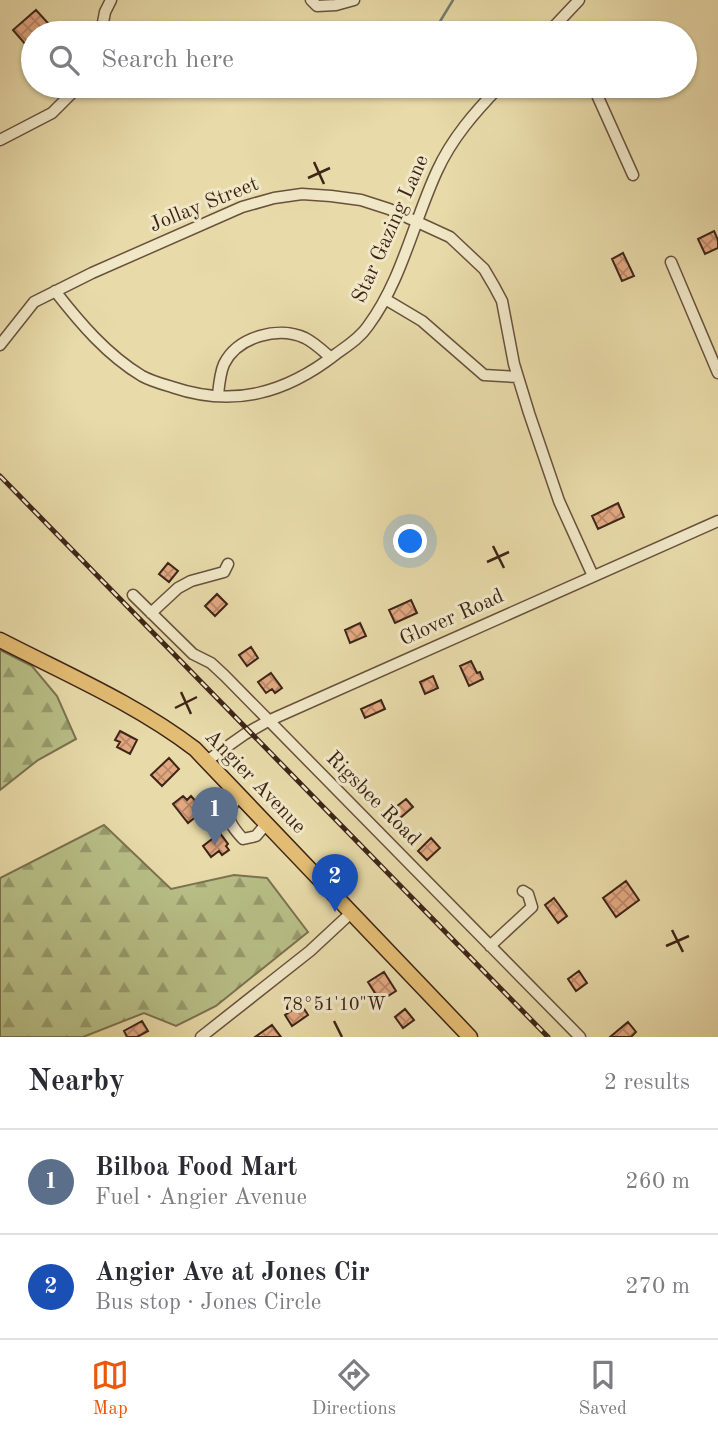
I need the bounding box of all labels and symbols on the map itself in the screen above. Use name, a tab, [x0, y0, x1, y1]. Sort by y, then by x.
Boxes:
street label: Star Gazing Lane	[349, 152, 433, 306]
street label: Jollay Street	[146, 174, 262, 236]
your location	[393, 524, 427, 558]
street label: Glover Road	[397, 586, 507, 650]
street label: Angier Avenue	[200, 726, 310, 838]
street label: Rigsbee Road	[322, 748, 424, 850]
pin: 1	[192, 787, 238, 845]
pin: 2	[312, 854, 358, 912]
text: 78°51'10"W	[282, 996, 386, 1014]

